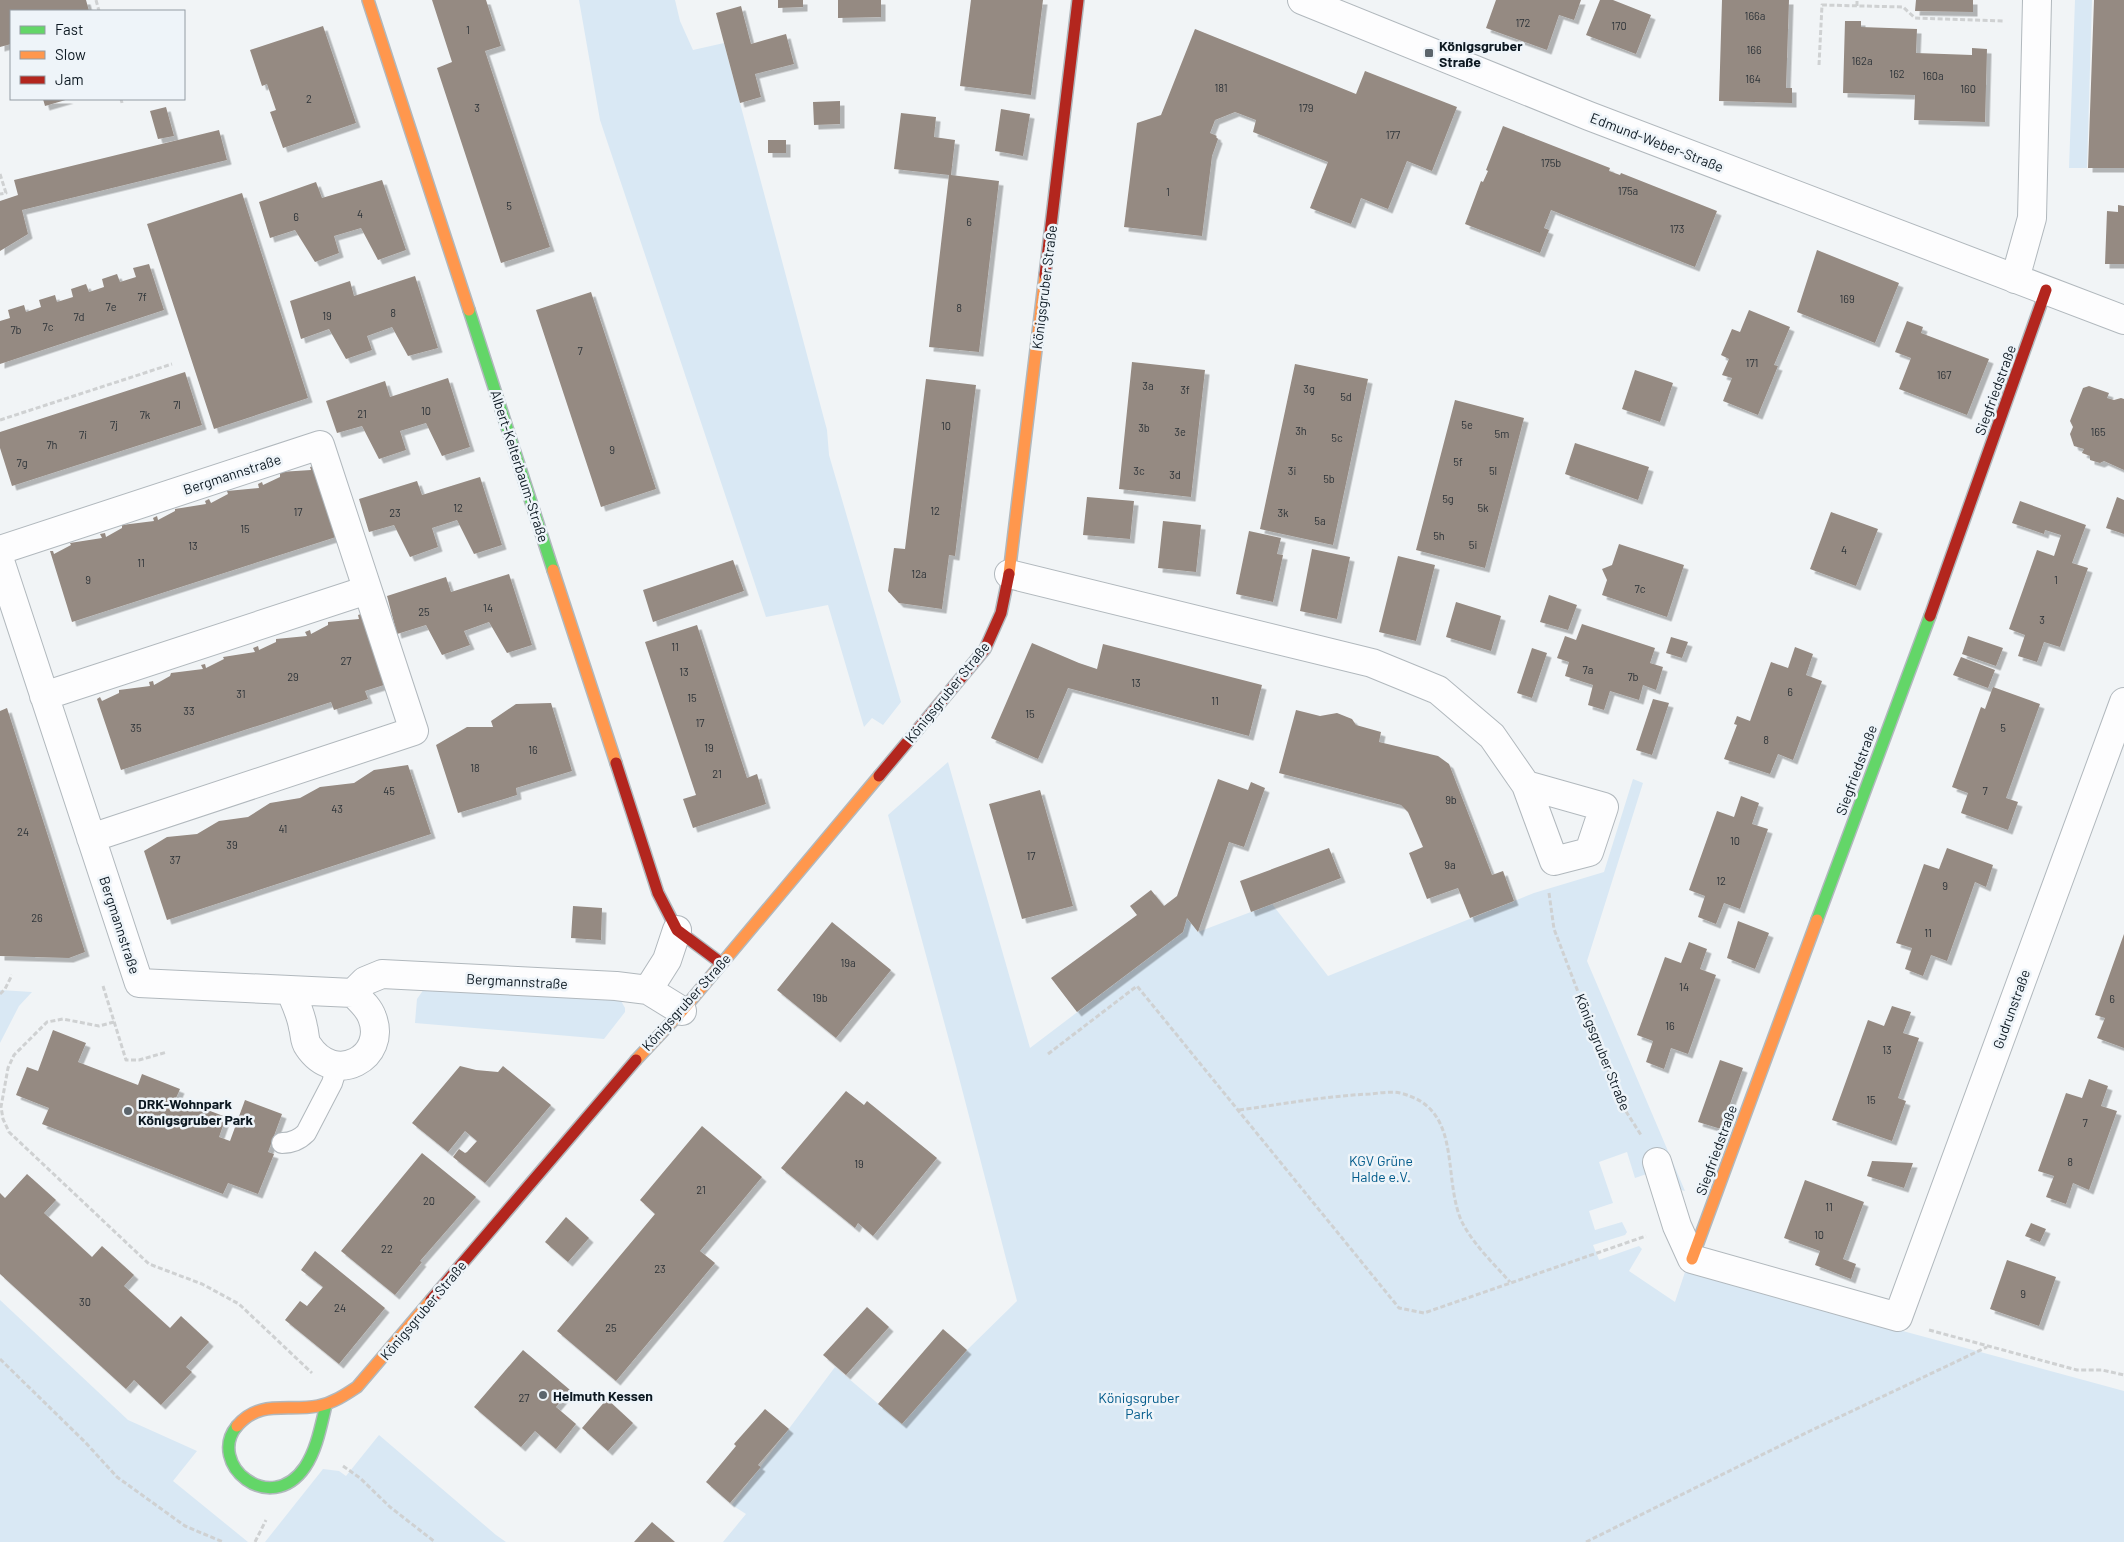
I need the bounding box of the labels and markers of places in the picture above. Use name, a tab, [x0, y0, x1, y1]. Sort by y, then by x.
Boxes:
place label: Königsgruber Straße	[1439, 37, 1523, 70]
marker: Königsgruber Straße	[1423, 47, 1435, 59]
place label: DRK-Wohnpark Königsgruber Park	[138, 1095, 253, 1128]
marker: DRK-Wohnpark Königsgruber Park	[122, 1105, 134, 1117]
place label: Helmuth Kessen	[553, 1387, 653, 1404]
marker: Helmuth Kessen	[537, 1389, 549, 1401]

